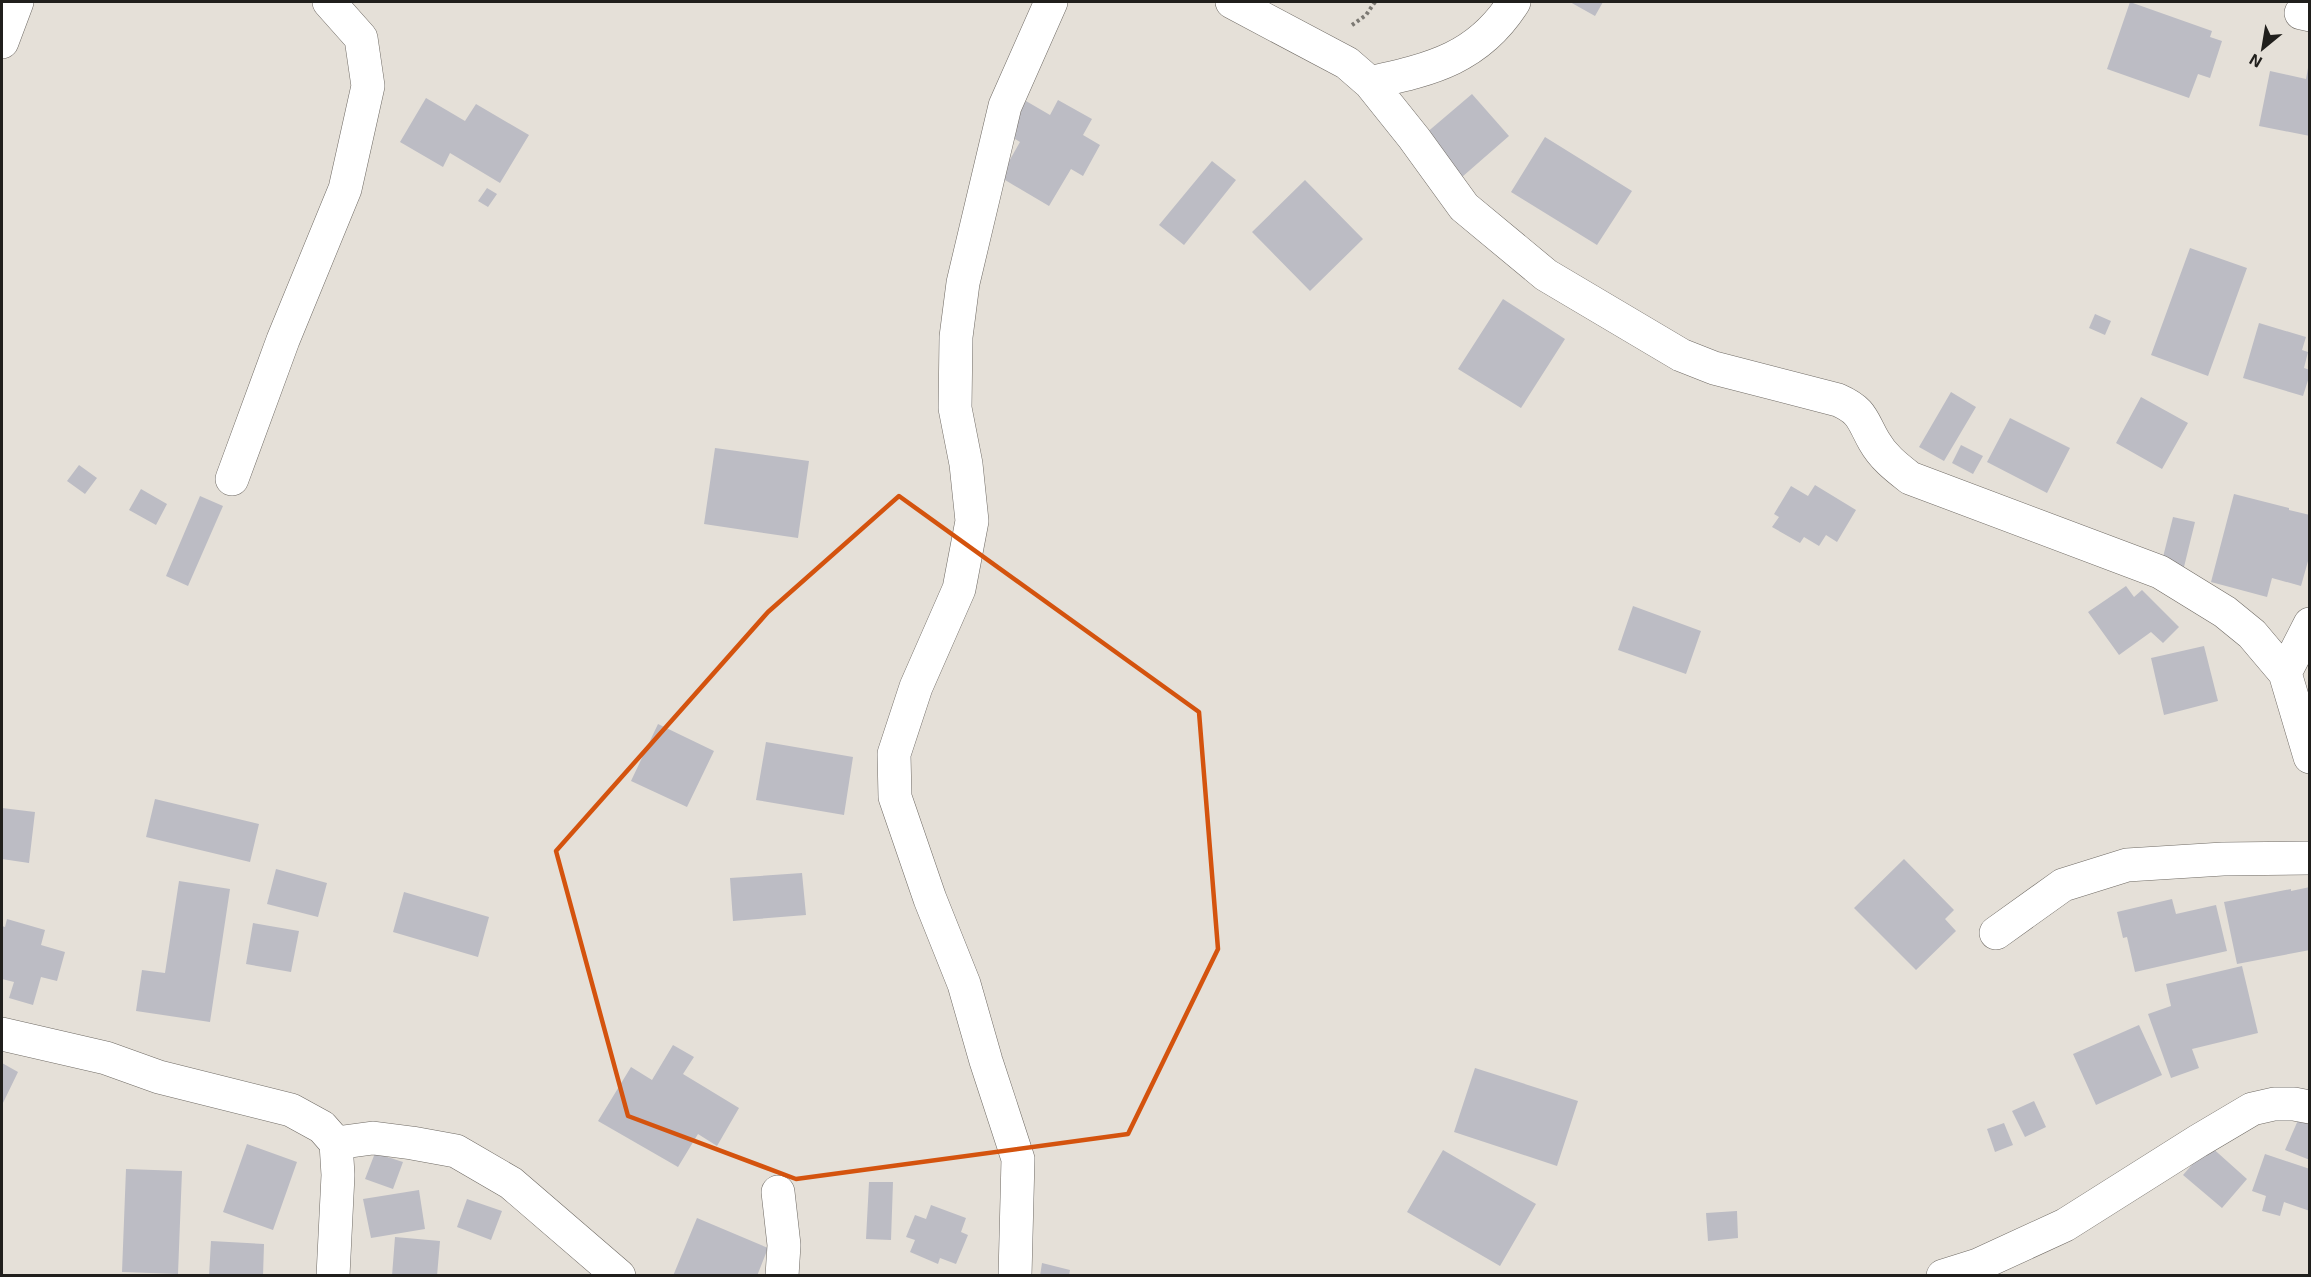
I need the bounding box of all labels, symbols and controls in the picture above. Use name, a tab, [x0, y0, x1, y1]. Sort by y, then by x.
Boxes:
north arrow	[2233, 18, 2293, 78]
text: N	[2245, 50, 2265, 73]

